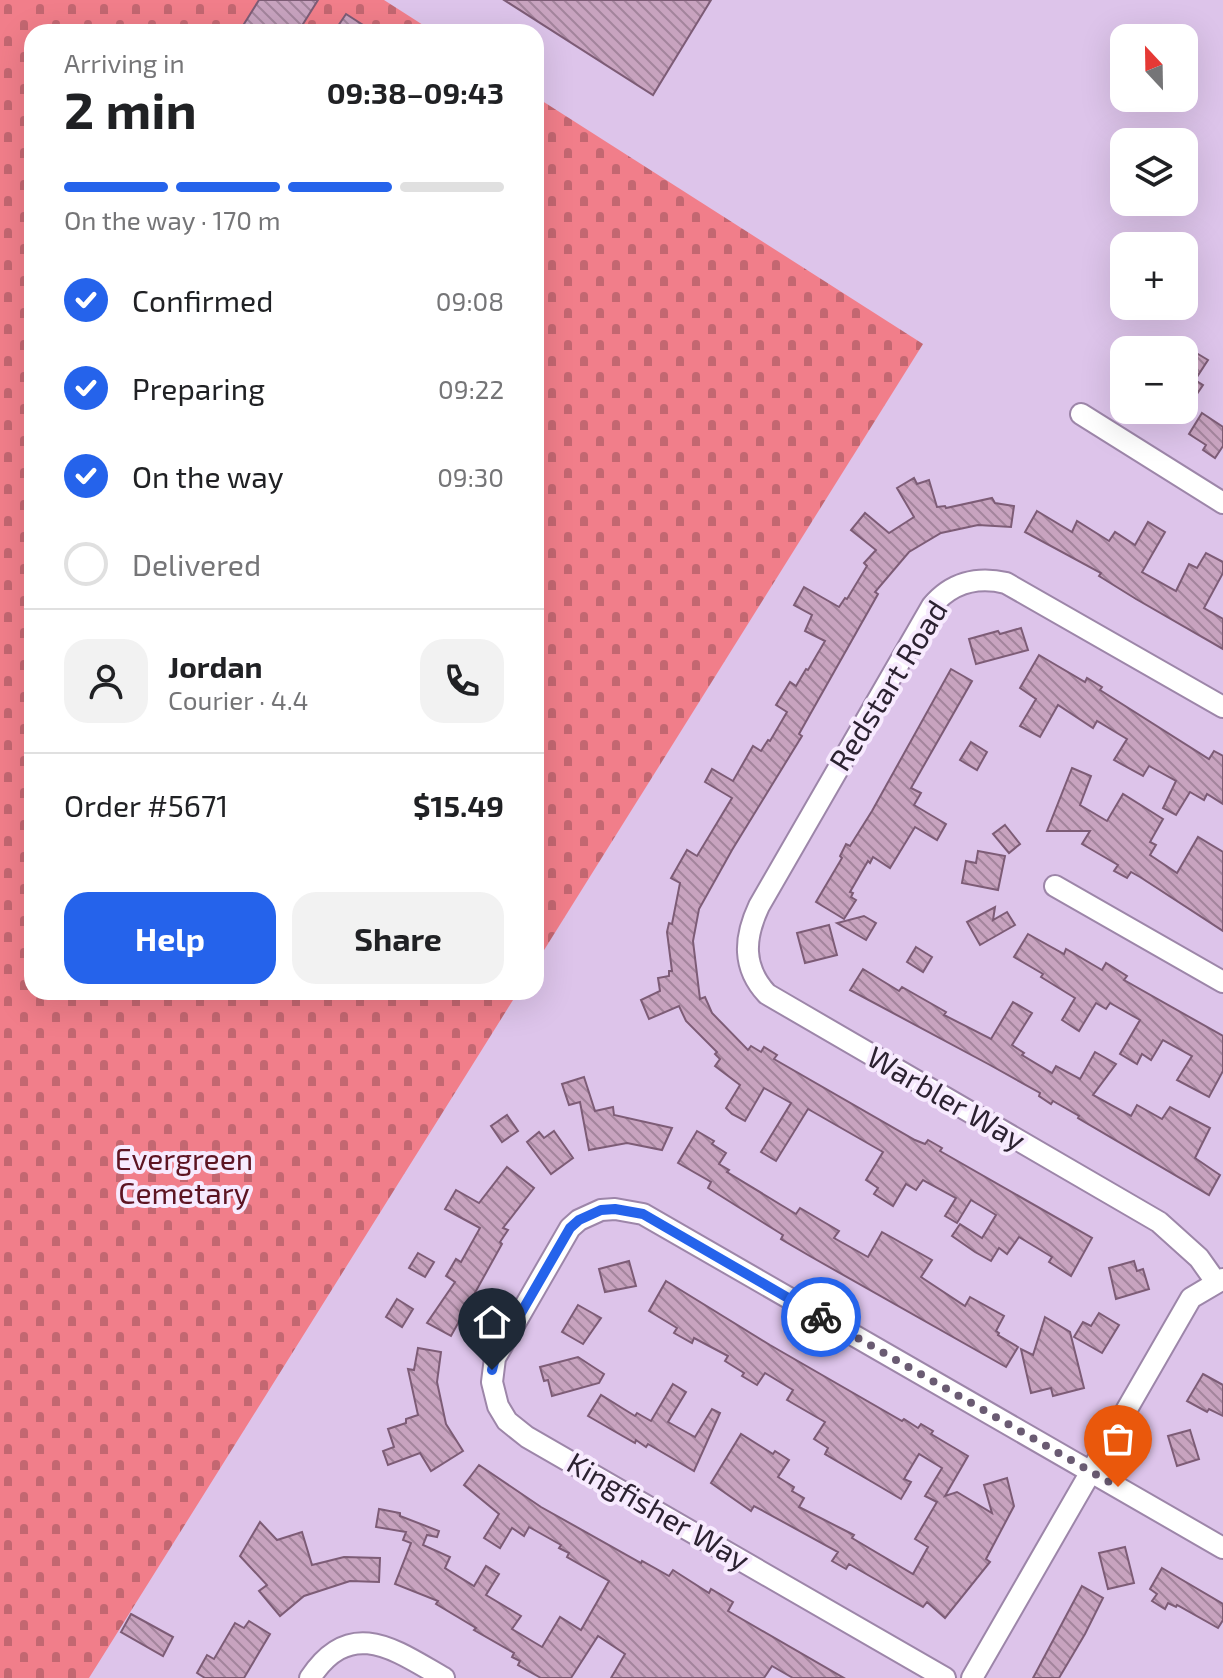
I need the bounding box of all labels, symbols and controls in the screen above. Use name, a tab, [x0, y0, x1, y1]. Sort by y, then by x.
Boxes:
north arrow	[1110, 24, 1198, 112]
map controls	[1110, 24, 1198, 424]
text: Arriving in	[64, 47, 185, 78]
text: 09:38–09:43	[327, 74, 504, 110]
text: 2 min	[64, 77, 197, 139]
button: layers	[1110, 128, 1198, 216]
text: On the way · 170 m	[64, 204, 281, 235]
button: +	[1110, 232, 1198, 320]
icon: check	[64, 278, 108, 322]
text: Confirmed	[132, 282, 273, 318]
text: 09:08	[436, 285, 504, 316]
button: −	[1110, 336, 1198, 424]
icon: check	[64, 366, 108, 410]
text: Preparing	[132, 370, 265, 406]
text: 09:22	[438, 373, 504, 404]
icon: check	[64, 454, 108, 498]
text: On the way	[132, 458, 284, 494]
text: 09:30	[437, 461, 504, 492]
text: Delivered	[132, 546, 261, 582]
street label: Redstart Road	[821, 593, 954, 777]
button: person	[64, 639, 148, 723]
button: phone	[420, 639, 504, 723]
text: Jordan	[168, 648, 263, 684]
text: Courier · 4.4	[168, 684, 309, 715]
text: Order #5671	[64, 787, 228, 823]
text: $15.49	[413, 787, 504, 823]
button: Help	[64, 892, 276, 984]
button: Share	[292, 892, 504, 984]
street label: Warbler Way	[861, 1037, 1033, 1157]
park label: Evergreen Cemetary	[115, 1140, 253, 1210]
courier	[781, 1277, 861, 1357]
pin	[458, 1288, 526, 1370]
icon: bike	[799, 1295, 843, 1339]
icon: home	[470, 1300, 514, 1344]
pin	[1084, 1405, 1152, 1487]
icon: bag	[1096, 1417, 1140, 1461]
street label: Kingfisher Way	[561, 1444, 757, 1577]

